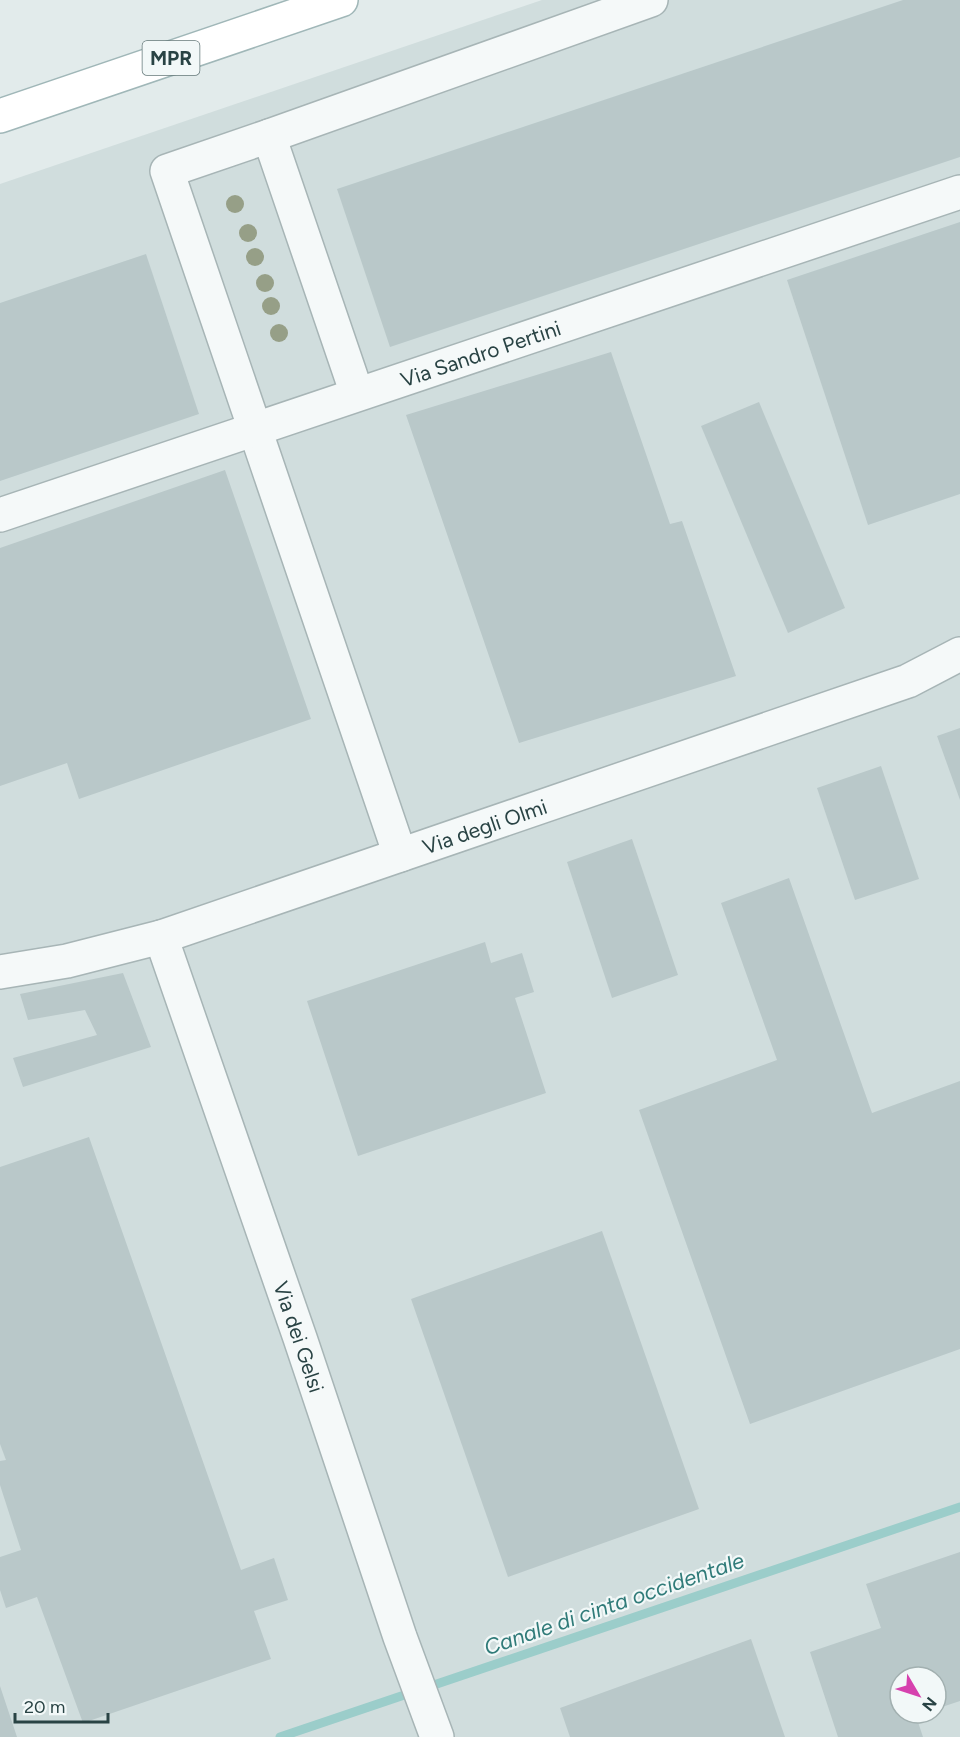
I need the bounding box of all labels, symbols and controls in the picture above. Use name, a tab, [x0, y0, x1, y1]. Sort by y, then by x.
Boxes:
road number: MPR	[142, 41, 200, 75]
street label: Via Sandro Pertini	[397, 315, 564, 392]
street label: Via degli Olmi	[419, 793, 550, 859]
street label: Via dei Gelsi	[269, 1278, 330, 1396]
water label: Canale di cinta occidentale	[480, 1547, 748, 1661]
north arrow	[888, 1665, 948, 1725]
scale bar	[15, 1686, 108, 1724]
text: N	[918, 1693, 941, 1715]
text: 20 m	[24, 1696, 65, 1718]

